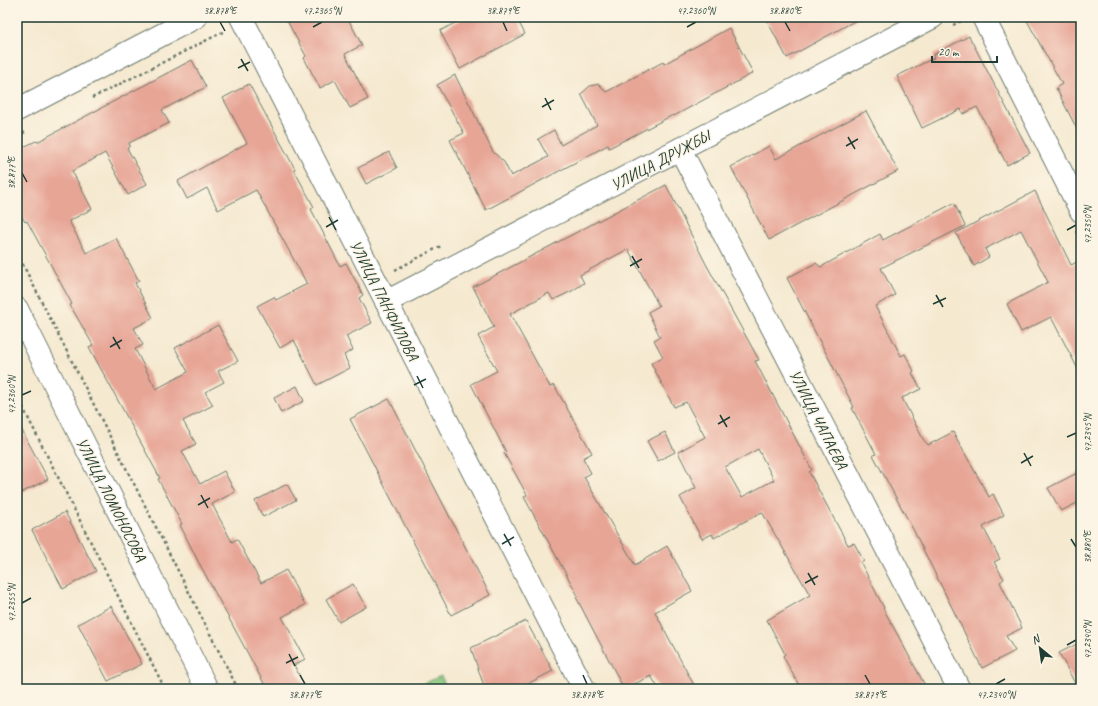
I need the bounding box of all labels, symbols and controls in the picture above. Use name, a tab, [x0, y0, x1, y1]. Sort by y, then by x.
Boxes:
text: 38.878°E	[204, 4, 238, 17]
text: 47.2365°N	[303, 4, 343, 17]
text: 38.879°E	[487, 4, 521, 17]
text: 47.2360°N	[677, 4, 717, 17]
text: 38.880°E	[769, 4, 803, 17]
scale bar	[932, 38, 997, 64]
text: 20 m	[938, 44, 960, 60]
street label: УЛИЦА ДРУЖБЫ	[607, 125, 716, 195]
text: 38.877°E	[5, 155, 18, 189]
text: 47.2350°N	[1081, 204, 1094, 244]
street label: УЛИЦА ПАНФИЛОВА	[345, 237, 424, 365]
street label: УЛИЦА ЧАПАЕВА	[785, 366, 852, 473]
text: 47.2360°N	[5, 374, 18, 414]
text: 47.2345°N	[1081, 412, 1094, 452]
street label: УЛИЦА ЛОМОНОСОВА	[71, 434, 151, 565]
text: 38.880°E	[1081, 529, 1094, 563]
text: 47.2355°N	[5, 582, 18, 622]
text: 47.2340°N	[1081, 619, 1094, 659]
north arrow	[1020, 628, 1060, 668]
text: N	[1029, 630, 1043, 647]
text: 38.877°E	[289, 688, 323, 701]
text: 38.878°E	[571, 688, 605, 701]
text: 38.879°E	[854, 688, 888, 701]
text: 47.2340°N	[977, 688, 1017, 701]

